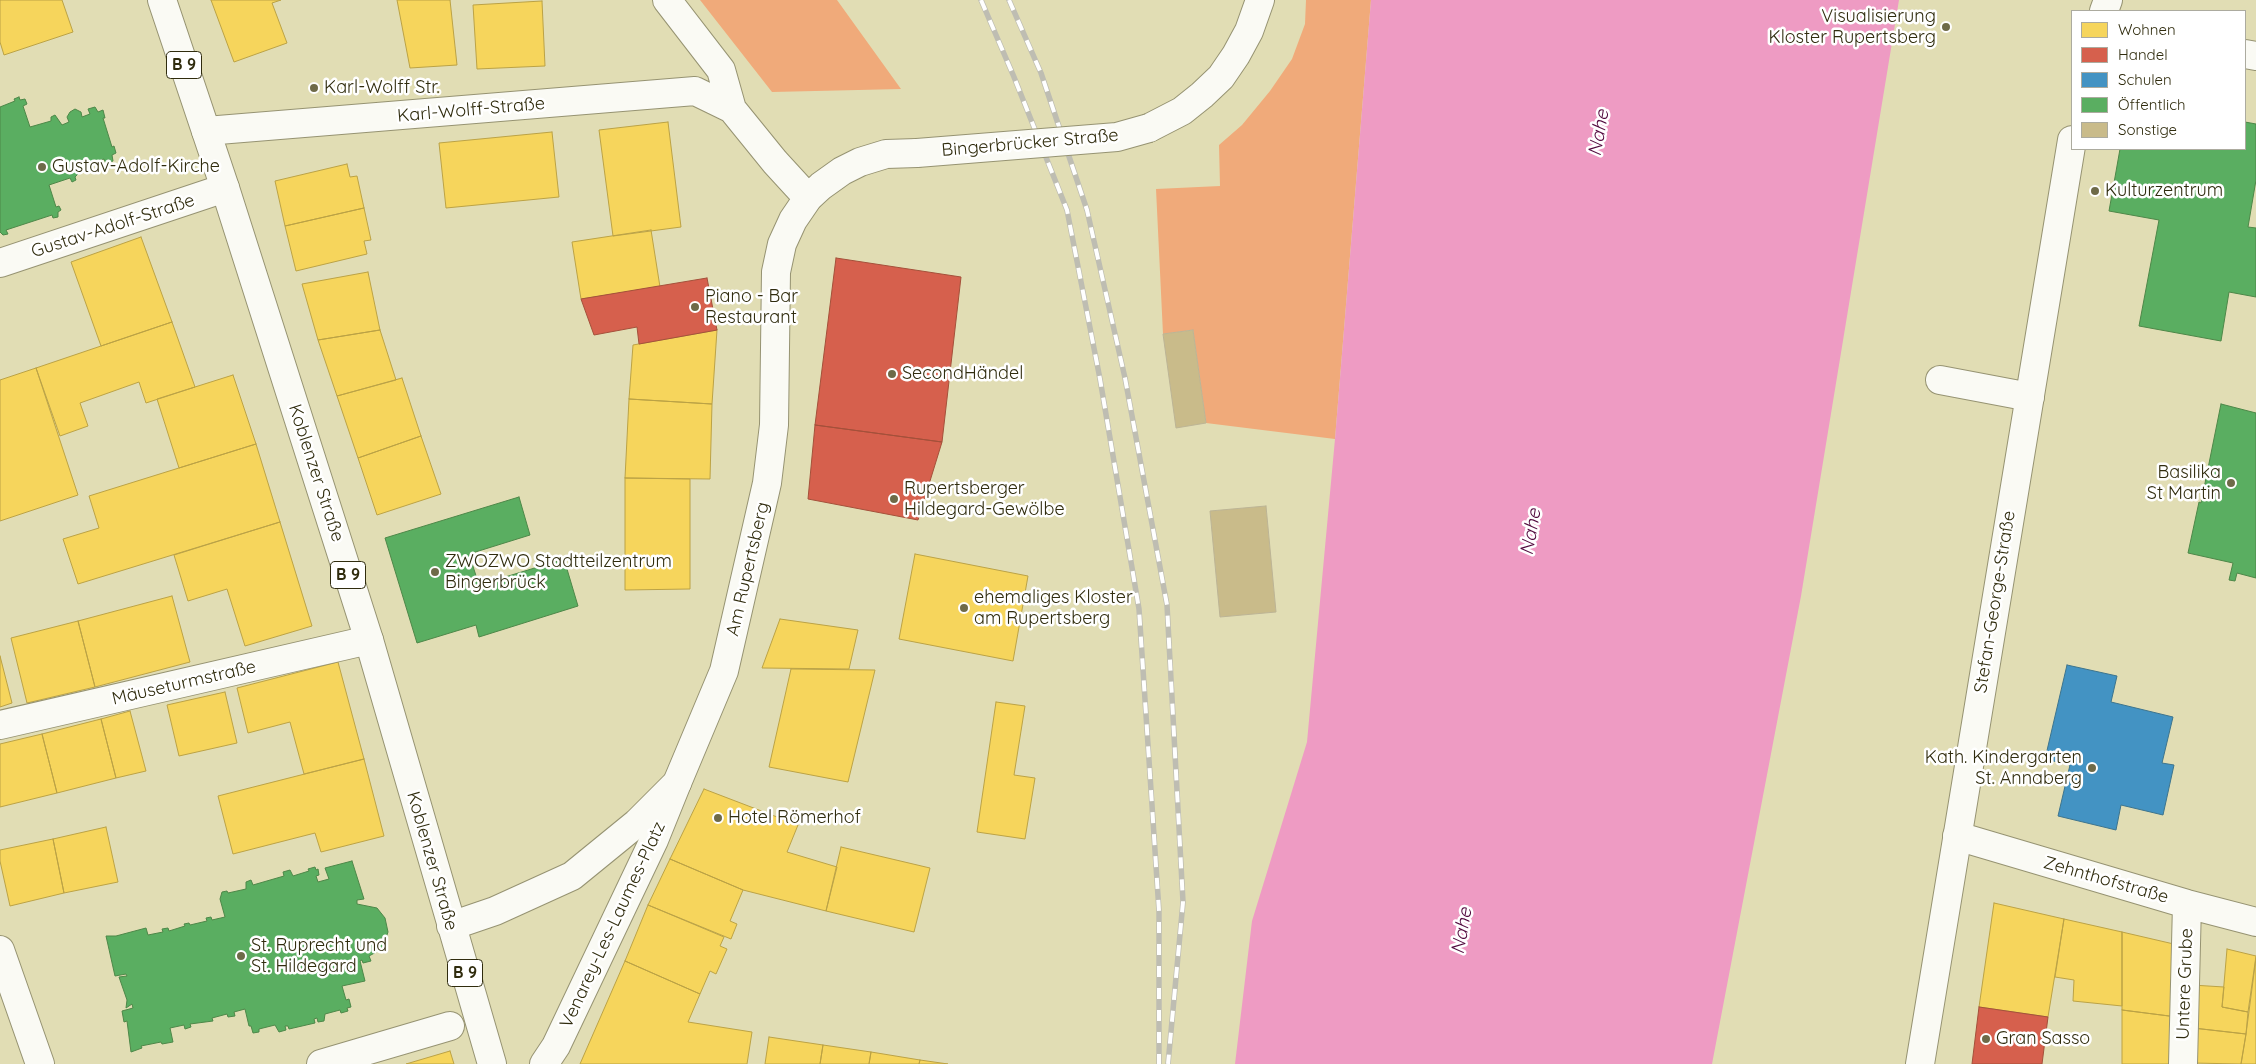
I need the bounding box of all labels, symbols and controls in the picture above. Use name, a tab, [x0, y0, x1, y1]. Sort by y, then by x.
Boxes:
place label: Visualisierung Kloster Rupertsberg	[1769, 6, 1936, 48]
legend	[2071, 10, 2246, 150]
text: Wohnen	[2118, 20, 2176, 39]
marker: Visualisierung Kloster Rupertsberg	[1940, 21, 1952, 33]
text: Handel	[2118, 45, 2168, 64]
road number: B 9	[166, 52, 202, 78]
text: Schulen	[2118, 70, 2172, 89]
place label: Karl-Wolff Str.	[324, 77, 440, 99]
marker: Karl-Wolff Str.	[308, 82, 320, 94]
street label: Karl-Wolff-Straße	[396, 93, 546, 127]
text: Öffentlich	[2118, 95, 2185, 114]
water label: Nahe	[1584, 108, 1614, 158]
text: Sonstige	[2118, 120, 2177, 139]
street label: Bingerbrücker Straße	[941, 125, 1119, 161]
place label: Gustav-Adolf-Kirche	[52, 156, 220, 178]
marker: Gustav-Adolf-Kirche	[36, 161, 48, 173]
place label: Kulturzentrum	[2105, 180, 2223, 202]
marker: Kulturzentrum	[2089, 185, 2101, 197]
street label: Gustav-Adolf-Straße	[29, 189, 197, 263]
place label: Piano - Bar Restaurant	[705, 286, 798, 328]
marker: Piano - Bar Restaurant	[689, 301, 701, 313]
place label: SecondHändel	[902, 363, 1023, 385]
marker: SecondHändel	[886, 368, 898, 380]
street label: Koblenzer Straße	[284, 401, 348, 545]
place label: Basilika St Martin	[2147, 462, 2221, 504]
marker: Basilika St Martin	[2225, 477, 2237, 489]
place label: Rupertsberger Hildegard-Gewölbe	[904, 478, 1065, 520]
marker: Rupertsberger Hildegard-Gewölbe	[888, 493, 900, 505]
street label: Am Rupertsberg	[722, 500, 774, 638]
water label: Nahe	[1516, 507, 1546, 557]
street label: Stefan-George-Straße	[1970, 509, 2020, 695]
place label: ZWOZWO Stadtteilzentrum Bingerbrück	[445, 551, 672, 594]
road number: B 9	[330, 562, 366, 588]
marker: ZWOZWO Stadtteilzentrum Bingerbrück	[429, 566, 441, 578]
place label: ehemaliges Kloster am Rupertsberg	[974, 587, 1133, 630]
marker: ehemaliges Kloster am Rupertsberg	[958, 602, 970, 614]
street label: Mäuseturmstraße	[110, 656, 258, 710]
place label: Kath. Kindergarten St. Annaberg	[1925, 747, 2082, 790]
marker: Kath. Kindergarten St. Annaberg	[2086, 762, 2098, 774]
street label: Koblenzer Straße	[402, 789, 462, 933]
place label: Hotel Römerhof	[728, 807, 861, 829]
marker: Hotel Römerhof	[712, 812, 724, 824]
street label: Venarey-Les-Laumes-Platz	[556, 818, 670, 1032]
street label: Zehnthofstraße	[2041, 852, 2171, 908]
water label: Nahe	[1447, 906, 1477, 956]
street label: Untere Grube	[2172, 928, 2198, 1040]
place label: St. Ruprecht und St. Hildegard	[251, 935, 387, 978]
marker: St. Ruprecht und St. Hildegard	[235, 950, 247, 962]
road number: B 9	[448, 960, 482, 986]
place label: Gran Sasso	[1996, 1028, 2090, 1050]
marker: Gran Sasso	[1980, 1033, 1992, 1045]

